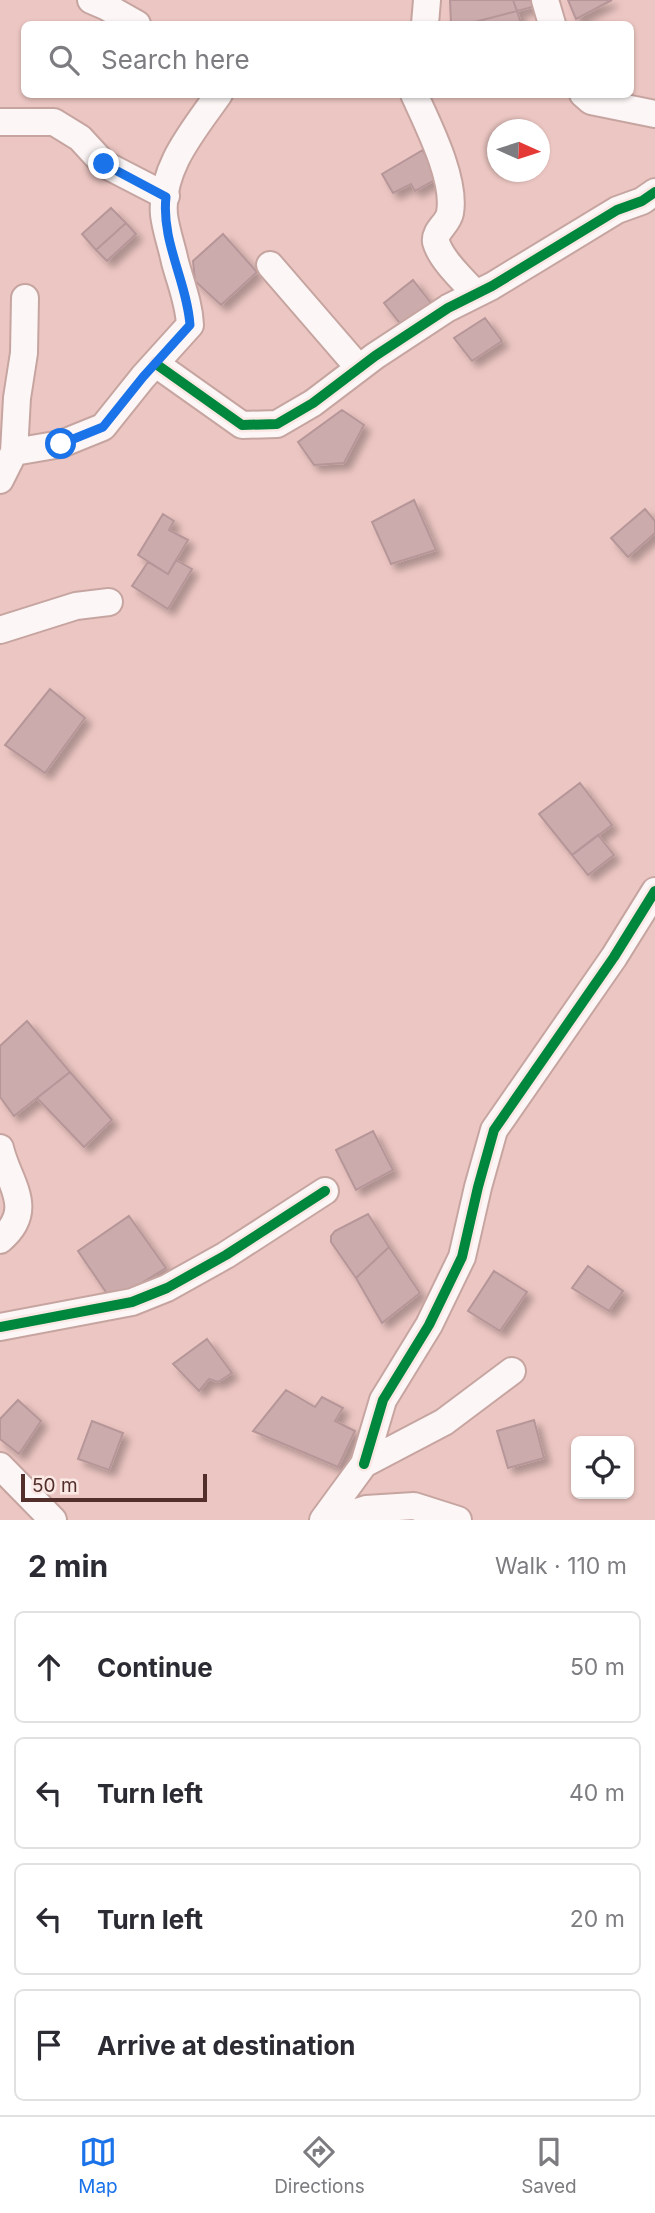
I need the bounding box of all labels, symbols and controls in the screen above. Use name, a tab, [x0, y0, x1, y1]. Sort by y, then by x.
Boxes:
search box	[21, 21, 634, 98]
icon: search	[45, 41, 83, 79]
text: Search here	[101, 44, 250, 75]
north arrow	[487, 119, 550, 182]
route end	[88, 148, 119, 179]
route start	[45, 428, 76, 459]
map controls	[571, 1436, 634, 1499]
button: locate	[571, 1436, 634, 1499]
scale bar	[21, 1471, 206, 1503]
text: 50 m	[32, 1474, 78, 1497]
text: 2 min	[28, 1548, 108, 1584]
text: Walk · 110 m	[495, 1552, 627, 1580]
icon: ahead	[30, 1648, 68, 1686]
text: Continue	[97, 1652, 213, 1683]
text: 50 m	[570, 1653, 625, 1681]
icon: left	[30, 1774, 68, 1812]
text: Turn left	[97, 1778, 203, 1809]
text: 40 m	[569, 1779, 625, 1807]
icon: left	[30, 1900, 68, 1938]
text: Turn left	[97, 1904, 203, 1935]
text: 20 m	[570, 1905, 625, 1933]
icon: arrive	[30, 2026, 68, 2064]
text: Arrive at destination	[97, 2030, 356, 2061]
tab: Map	[78, 2133, 118, 2198]
tab: Directions	[274, 2133, 365, 2198]
tab: Saved	[521, 2133, 577, 2198]

